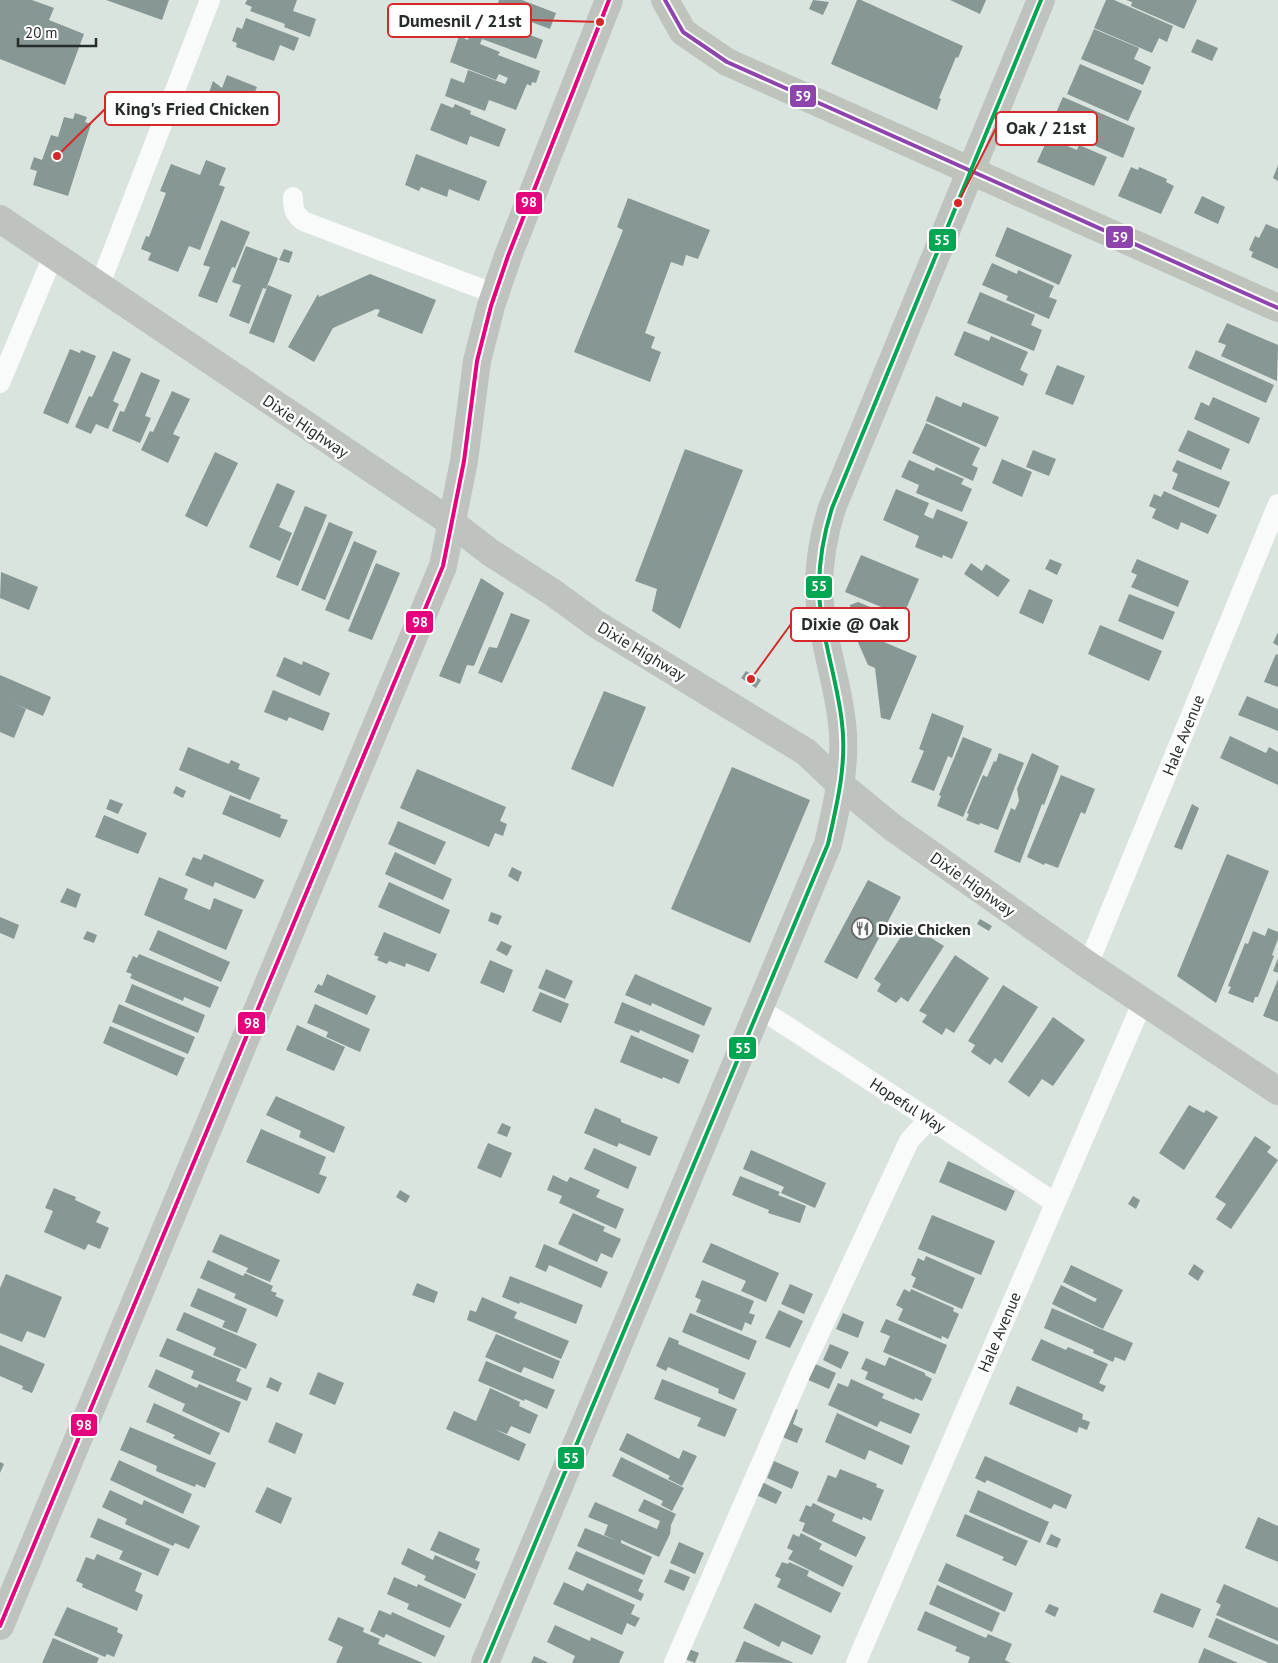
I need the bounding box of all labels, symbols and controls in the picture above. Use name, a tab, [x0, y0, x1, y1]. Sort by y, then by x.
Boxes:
callout: Dumesnil / 21st	[388, 4, 531, 37]
text: Dumesnil / 21st	[398, 9, 522, 32]
scale bar	[18, 15, 95, 47]
text: 20 m	[25, 23, 58, 42]
line badge: 59	[789, 84, 817, 108]
text: 59	[795, 87, 811, 105]
callout: King's Fried Chicken	[105, 92, 279, 125]
text: King's Fried Chicken	[115, 97, 269, 120]
callout: Oak / 21st	[996, 112, 1097, 145]
text: Oak / 21st	[1006, 116, 1087, 139]
line badge: 98	[515, 191, 543, 215]
text: 98	[521, 193, 537, 211]
line badge: 59	[1105, 225, 1134, 249]
line badge: 55	[928, 228, 957, 252]
text: 59	[1112, 228, 1128, 246]
text: 55	[934, 231, 950, 249]
street label: Dixie Highway	[259, 390, 353, 462]
line badge: 55	[805, 575, 833, 599]
text: 55	[811, 577, 827, 595]
callout: Dixie @ Oak	[791, 608, 909, 641]
line badge: 98	[405, 610, 434, 634]
text: Dixie @ Oak	[801, 612, 899, 635]
text: 98	[412, 613, 428, 631]
street label: Dixie Highway	[594, 617, 690, 685]
street label: Hale Avenue	[1158, 692, 1208, 778]
street label: Dixie Highway	[927, 847, 1020, 921]
restaurant icon: Dixie Chicken	[850, 917, 874, 941]
place label: Dixie Chicken	[878, 919, 971, 939]
line badge: 98	[237, 1011, 266, 1035]
text: 98	[244, 1014, 260, 1032]
line badge: 55	[728, 1036, 757, 1060]
text: 55	[735, 1039, 751, 1057]
street label: Hopeful Way	[866, 1073, 950, 1137]
street label: Hale Avenue	[973, 1289, 1025, 1375]
line badge: 98	[70, 1413, 98, 1437]
text: 98	[76, 1416, 92, 1434]
line badge: 55	[557, 1446, 585, 1470]
text: 55	[563, 1449, 579, 1467]

